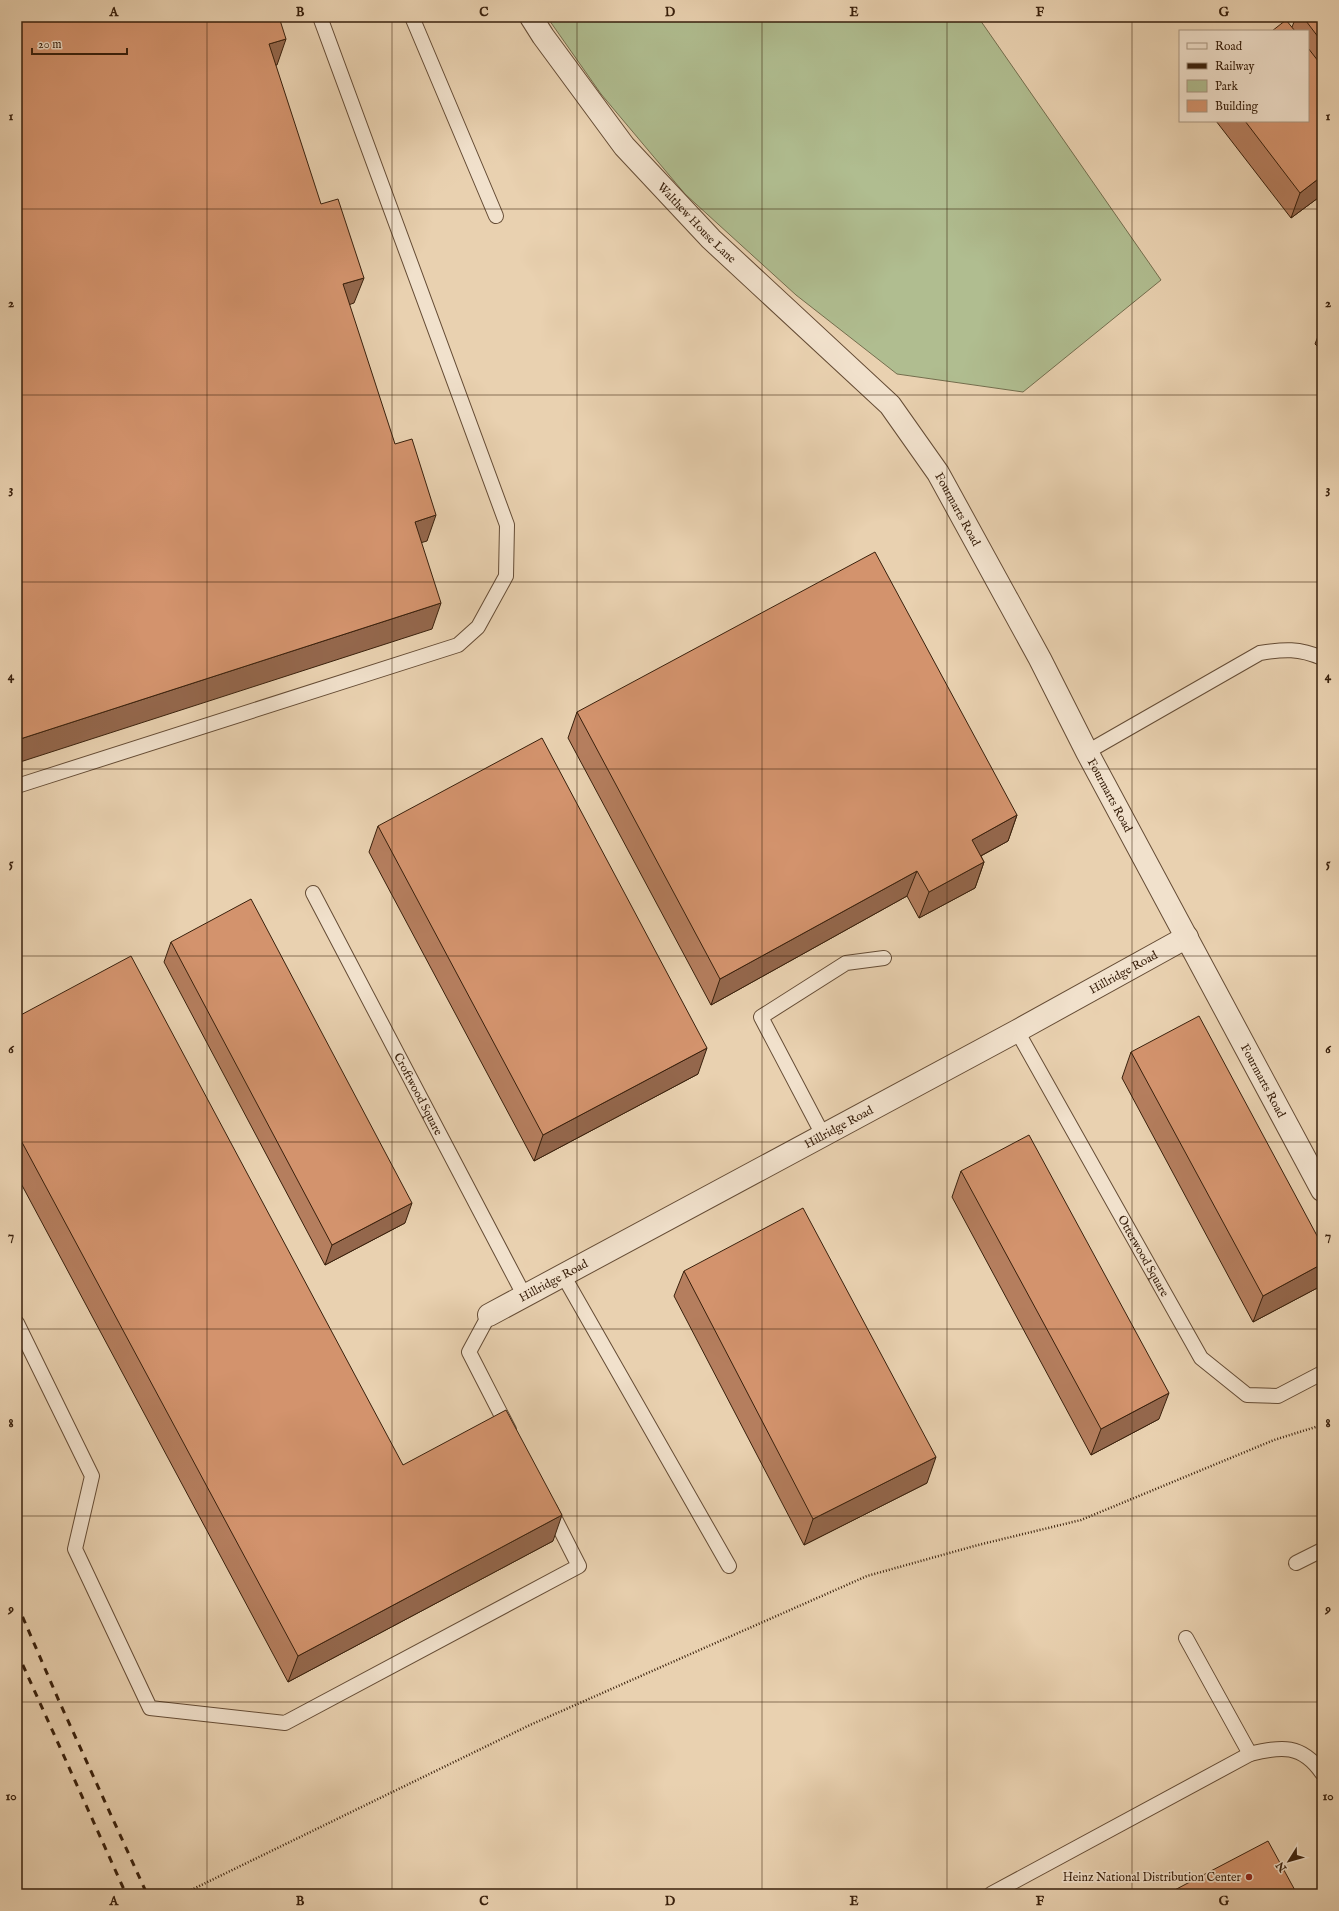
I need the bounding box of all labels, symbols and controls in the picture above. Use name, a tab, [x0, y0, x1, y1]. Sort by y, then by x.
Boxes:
text: A	[109, 4, 120, 21]
text: B	[296, 4, 305, 21]
text: C	[479, 4, 489, 21]
text: D	[665, 4, 676, 21]
text: E	[849, 4, 859, 21]
text: F	[1036, 4, 1045, 21]
text: G	[1219, 4, 1230, 21]
scale bar	[32, 30, 127, 56]
legend	[1179, 30, 1309, 122]
text: 20 m	[38, 37, 61, 52]
text: Road	[1215, 39, 1243, 54]
text: Railway	[1215, 59, 1254, 74]
text: Park	[1215, 79, 1238, 94]
text: Building	[1215, 99, 1259, 114]
text: 1	[9, 108, 14, 125]
text: 1	[1326, 108, 1331, 125]
street label: Walthew House Lane	[655, 179, 740, 266]
text: 2	[8, 295, 14, 312]
text: 2	[1325, 295, 1331, 312]
street label: Fourmarts Road	[932, 470, 984, 549]
text: 3	[9, 481, 14, 498]
text: 3	[1326, 481, 1331, 498]
text: 4	[8, 668, 15, 685]
text: 4	[1325, 668, 1332, 685]
street label: Fourmarts Road	[1084, 756, 1136, 835]
text: 5	[9, 855, 14, 872]
text: 5	[1326, 855, 1331, 872]
street label: Hillridge Road	[1086, 947, 1161, 997]
text: 6	[8, 1041, 14, 1058]
street label: Fourmarts Road	[1237, 1041, 1289, 1121]
text: 6	[1325, 1041, 1331, 1058]
street label: Croftwood Square	[391, 1050, 447, 1138]
street label: Hillridge Road	[802, 1102, 876, 1152]
street label: Otterwood Square	[1115, 1212, 1173, 1300]
text: 7	[8, 1228, 14, 1245]
text: 7	[1325, 1228, 1331, 1245]
street label: Hillridge Road	[516, 1256, 591, 1305]
text: 8	[8, 1415, 14, 1432]
text: 8	[1325, 1415, 1331, 1432]
text: 9	[7, 1601, 14, 1618]
text: 9	[1324, 1601, 1331, 1618]
text: 10	[5, 1788, 17, 1805]
text: 10	[1322, 1788, 1334, 1805]
north arrow	[1269, 1841, 1309, 1881]
text: N	[1273, 1858, 1291, 1875]
place label: Heinz National Distribution Center	[1063, 1870, 1242, 1885]
marker: Heinz National Distribution Center	[1244, 1872, 1254, 1882]
text: A	[109, 1893, 120, 1910]
text: B	[296, 1893, 305, 1910]
text: C	[479, 1893, 489, 1910]
text: D	[665, 1893, 676, 1910]
text: E	[849, 1893, 859, 1910]
text: F	[1036, 1893, 1045, 1910]
text: G	[1219, 1893, 1230, 1910]

